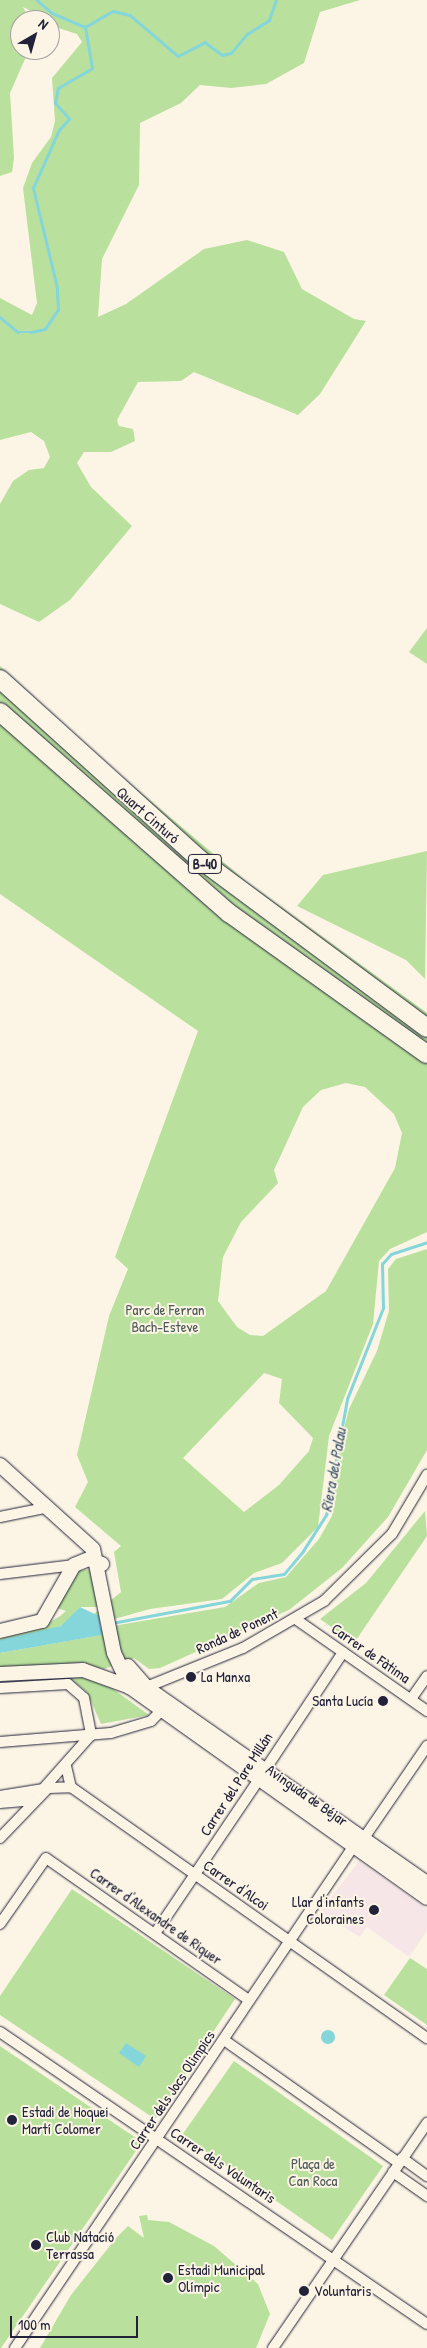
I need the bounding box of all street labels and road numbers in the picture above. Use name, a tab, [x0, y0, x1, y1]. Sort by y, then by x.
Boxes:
street label: Quart Cinturó	[113, 783, 183, 847]
road number: B-40	[188, 852, 222, 876]
street label: Ronda de Ponent	[193, 1604, 281, 1658]
street label: Carrer de Fàtima	[328, 1619, 414, 1687]
street label: Carrer del Pare Millán	[196, 1729, 276, 1839]
street label: Avinguda de Béjar	[263, 1760, 351, 1830]
street label: Carrer d'Alcoi	[200, 1856, 272, 1914]
street label: Carrer d'Alexandre de Riquer	[87, 1864, 225, 1968]
street label: Carrer dels Jocs Olimpics	[125, 2027, 219, 2153]
street label: Carrer dels Voluntaris	[167, 2123, 279, 2207]

